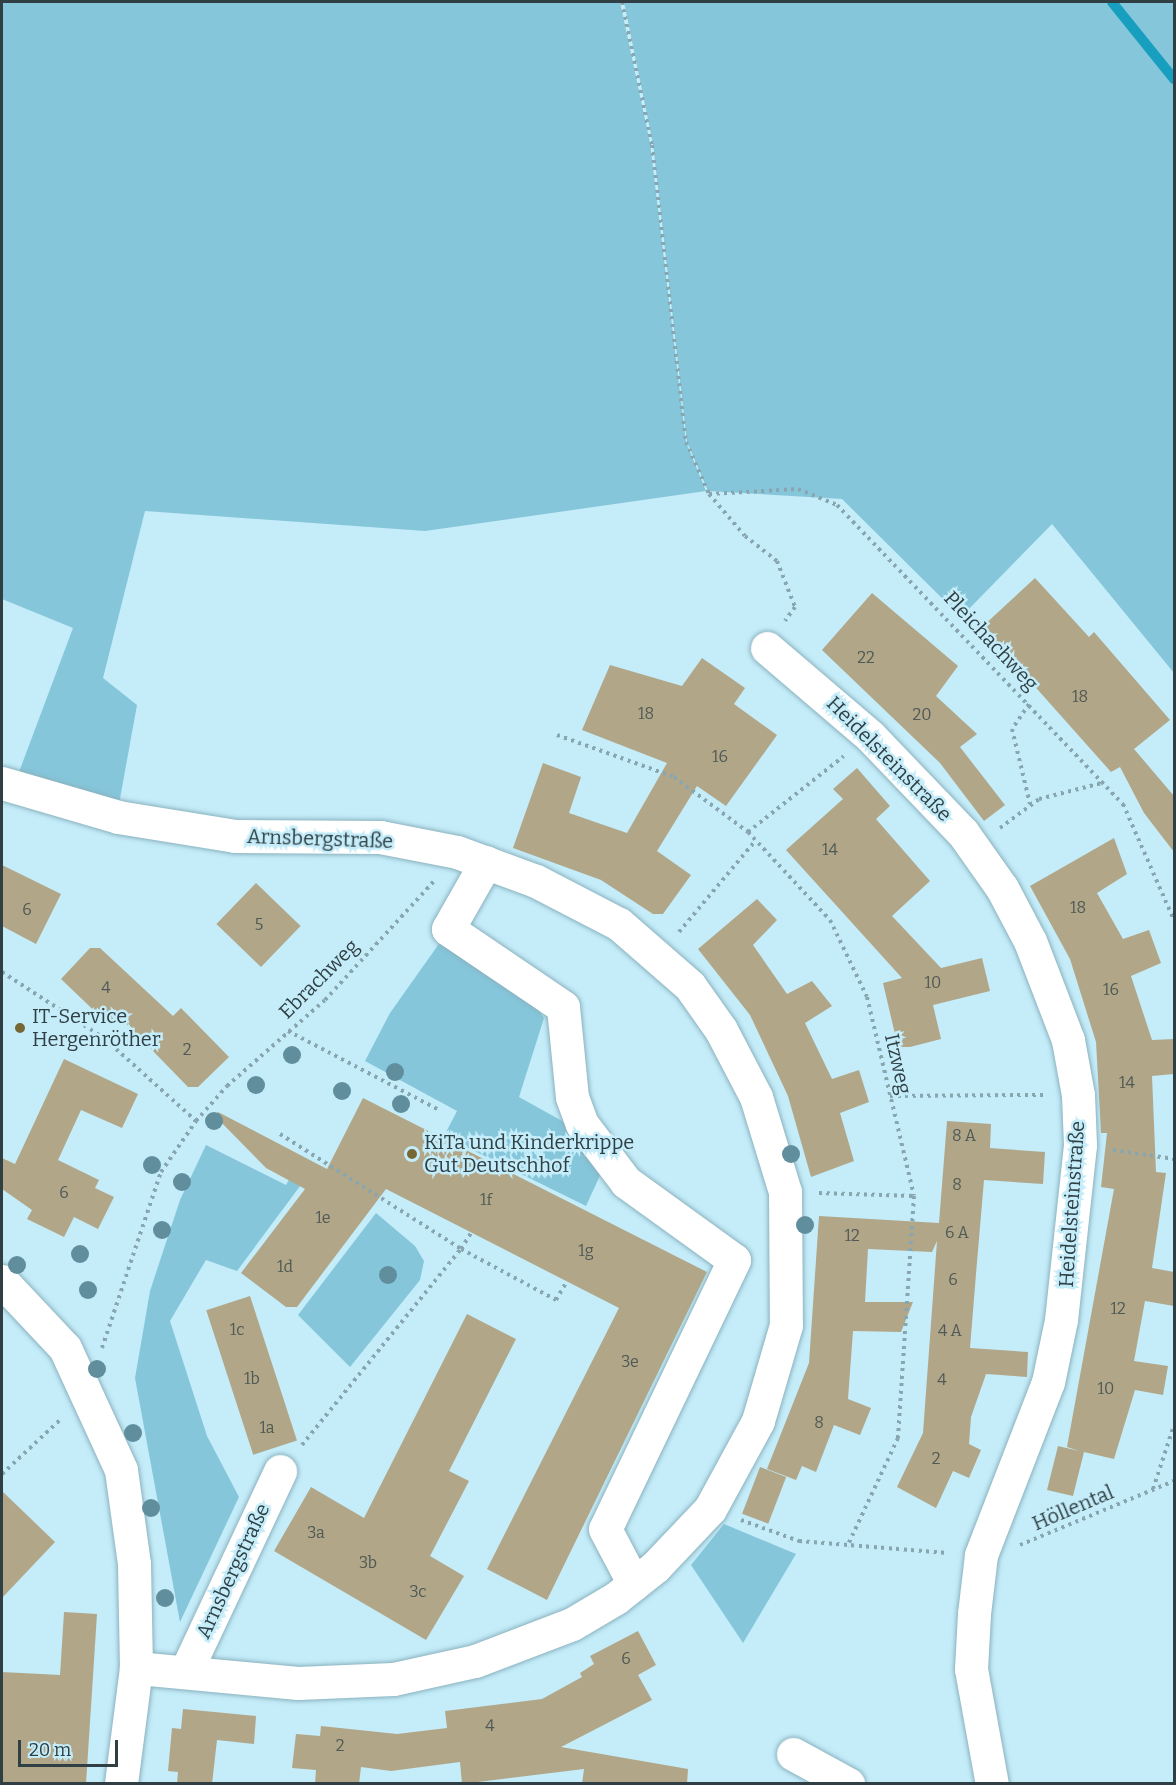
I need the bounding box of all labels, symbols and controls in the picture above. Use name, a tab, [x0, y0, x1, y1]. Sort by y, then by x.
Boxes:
street label: Pleichachweg	[939, 586, 1043, 696]
house number: 22	[857, 648, 875, 668]
house number: 18	[1072, 687, 1088, 707]
street label: Heidelsteinstraße	[822, 692, 956, 826]
house number: 18	[638, 704, 654, 724]
house number: 20	[913, 705, 931, 725]
house number: 16	[712, 747, 728, 767]
street label: Arnsbergstraße	[247, 824, 393, 854]
house number: 14	[822, 840, 838, 860]
house number: 18	[1070, 898, 1086, 918]
house number: 6	[22, 900, 32, 920]
house number: 5	[255, 915, 263, 935]
street label: Ebrachweg	[274, 934, 364, 1024]
house number: 10	[925, 973, 941, 993]
house number: 4	[101, 978, 111, 998]
house number: 16	[1103, 980, 1119, 1000]
place label: IT-Service Hergenröther	[32, 1005, 161, 1052]
marker: IT-Service Hergenröther	[13, 1021, 27, 1035]
street label: Itzweg	[879, 1031, 917, 1097]
house number: 2	[183, 1040, 191, 1060]
house number: 14	[1119, 1073, 1135, 1093]
street label: Heidelsteinstraße	[1054, 1120, 1090, 1288]
house number: 8 A	[952, 1126, 976, 1146]
place label: KiTa und Kinderkrippe Gut Deutschhof	[424, 1130, 634, 1177]
marker: KiTa und Kinderkrippe Gut Deutschhof	[405, 1147, 419, 1161]
house number: 8	[952, 1175, 962, 1195]
house number: 6	[59, 1183, 69, 1203]
house number: 1f	[480, 1190, 492, 1210]
house number: 1e	[315, 1208, 331, 1228]
house number: 6 A	[945, 1223, 969, 1243]
house number: 12	[844, 1226, 860, 1246]
house number: 1g	[578, 1241, 594, 1261]
house number: 1d	[277, 1257, 293, 1277]
house number: 6	[948, 1270, 958, 1290]
house number: 12	[1110, 1299, 1126, 1319]
house number: 1c	[230, 1320, 244, 1340]
house number: 4 A	[938, 1321, 962, 1341]
house number: 3e	[621, 1352, 639, 1372]
house number: 1b	[244, 1369, 260, 1389]
house number: 4	[937, 1370, 947, 1390]
house number: 10	[1098, 1379, 1114, 1399]
house number: 8	[814, 1413, 824, 1433]
house number: 1a	[259, 1418, 275, 1438]
house number: 2	[932, 1449, 940, 1469]
street label: Höllental	[1029, 1480, 1117, 1536]
street label: Arnsbergstraße	[191, 1500, 275, 1642]
house number: 3a	[307, 1523, 325, 1543]
house number: 3b	[359, 1553, 377, 1573]
house number: 3c	[409, 1582, 427, 1602]
house number: 6	[621, 1649, 631, 1669]
house number: 4	[485, 1716, 495, 1736]
scale bar	[21, 1728, 122, 1766]
house number: 2	[336, 1736, 344, 1756]
text: 20 m	[29, 1739, 71, 1761]

